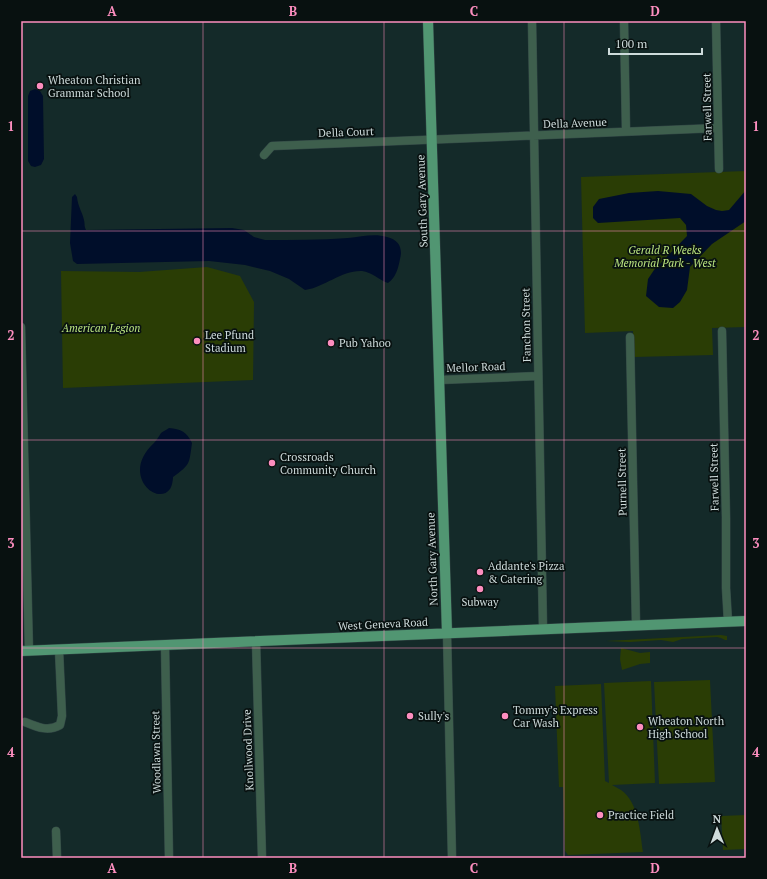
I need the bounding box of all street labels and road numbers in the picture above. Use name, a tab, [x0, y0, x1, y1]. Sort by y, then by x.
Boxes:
street label: Farwell Street	[699, 73, 715, 141]
street label: Della Avenue	[543, 115, 608, 131]
street label: Della Court	[318, 124, 374, 140]
street label: South Gary Avenue	[413, 154, 431, 248]
street label: Fanchon Street	[518, 288, 534, 362]
street label: Mellor Road	[446, 359, 506, 375]
street label: Farwell Street	[706, 443, 722, 511]
street label: Purnell Street	[614, 448, 630, 516]
street label: North Gary Avenue	[423, 512, 441, 606]
street label: West Geneva Road	[338, 615, 428, 633]
street label: Knollwood Drive	[240, 709, 256, 791]
street label: Woodlawn Street	[148, 710, 164, 794]

